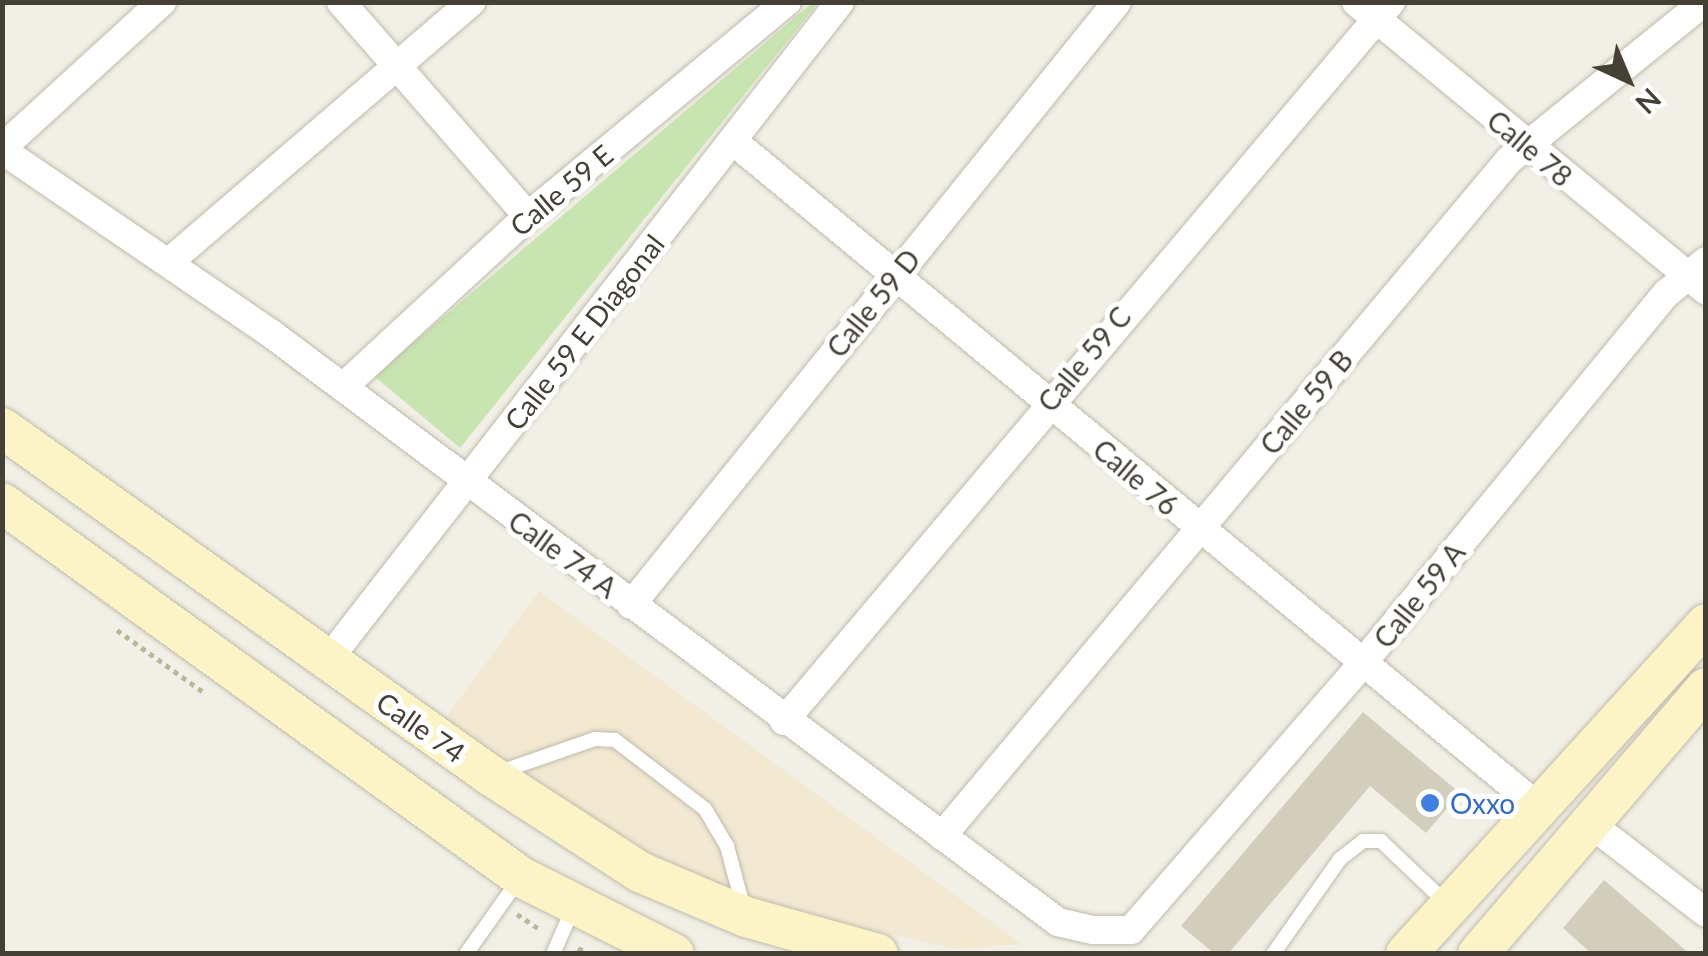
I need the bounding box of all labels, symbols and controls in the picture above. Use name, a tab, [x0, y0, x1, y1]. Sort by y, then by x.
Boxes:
north arrow	[1578, 30, 1678, 130]
text: N	[1629, 82, 1668, 121]
street label: Calle 78	[1481, 103, 1579, 193]
street label: Calle 59 E	[503, 137, 619, 243]
street label: Calle 59 E Diagonal	[497, 228, 671, 436]
street label: Calle 59 D	[819, 242, 927, 364]
street label: Calle 59 C	[1031, 300, 1137, 418]
street label: Calle 59 B	[1253, 343, 1359, 461]
street label: Calle 76	[1087, 432, 1185, 522]
street label: Calle 74 A	[502, 503, 624, 605]
street label: Calle 59 A	[1366, 535, 1472, 655]
street label: Calle 74	[370, 684, 472, 770]
place label: Oxxo	[1450, 786, 1515, 820]
marker: Oxxo	[1419, 792, 1441, 814]

